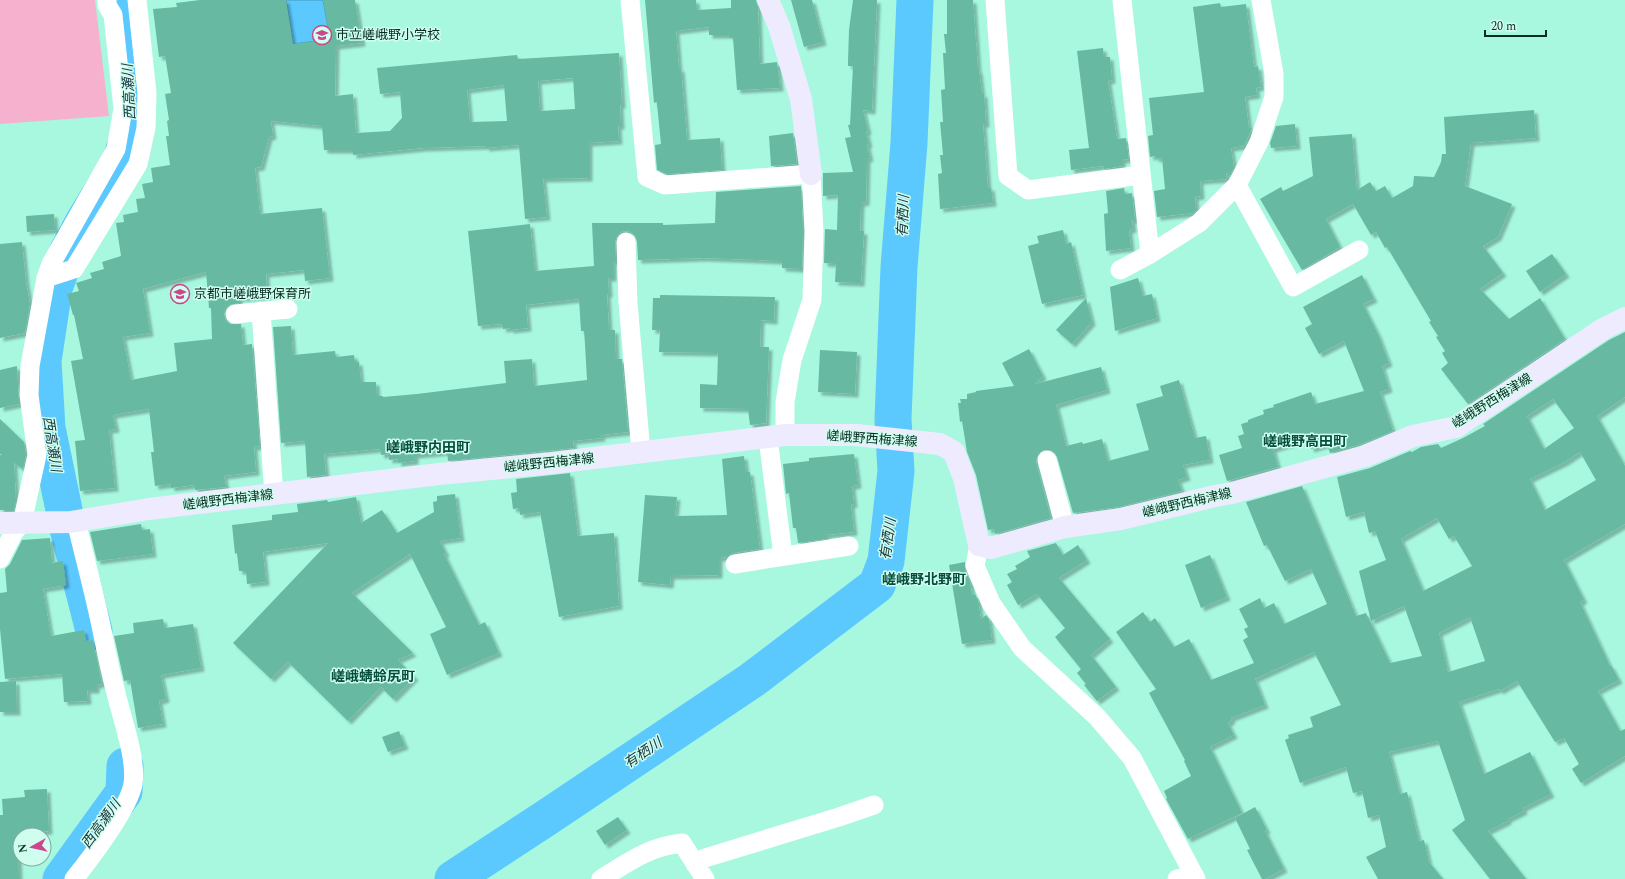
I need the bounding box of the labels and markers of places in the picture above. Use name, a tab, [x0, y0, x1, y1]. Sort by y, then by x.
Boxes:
school or university icon: 市立嵯峨野小学校	[311, 24, 333, 46]
place label: 市立嵯峨野小学校	[336, 25, 440, 45]
school or university icon: 京都市嵯峨野保育所	[169, 283, 191, 305]
place label: 京都市嵯峨野保育所	[194, 284, 311, 304]

